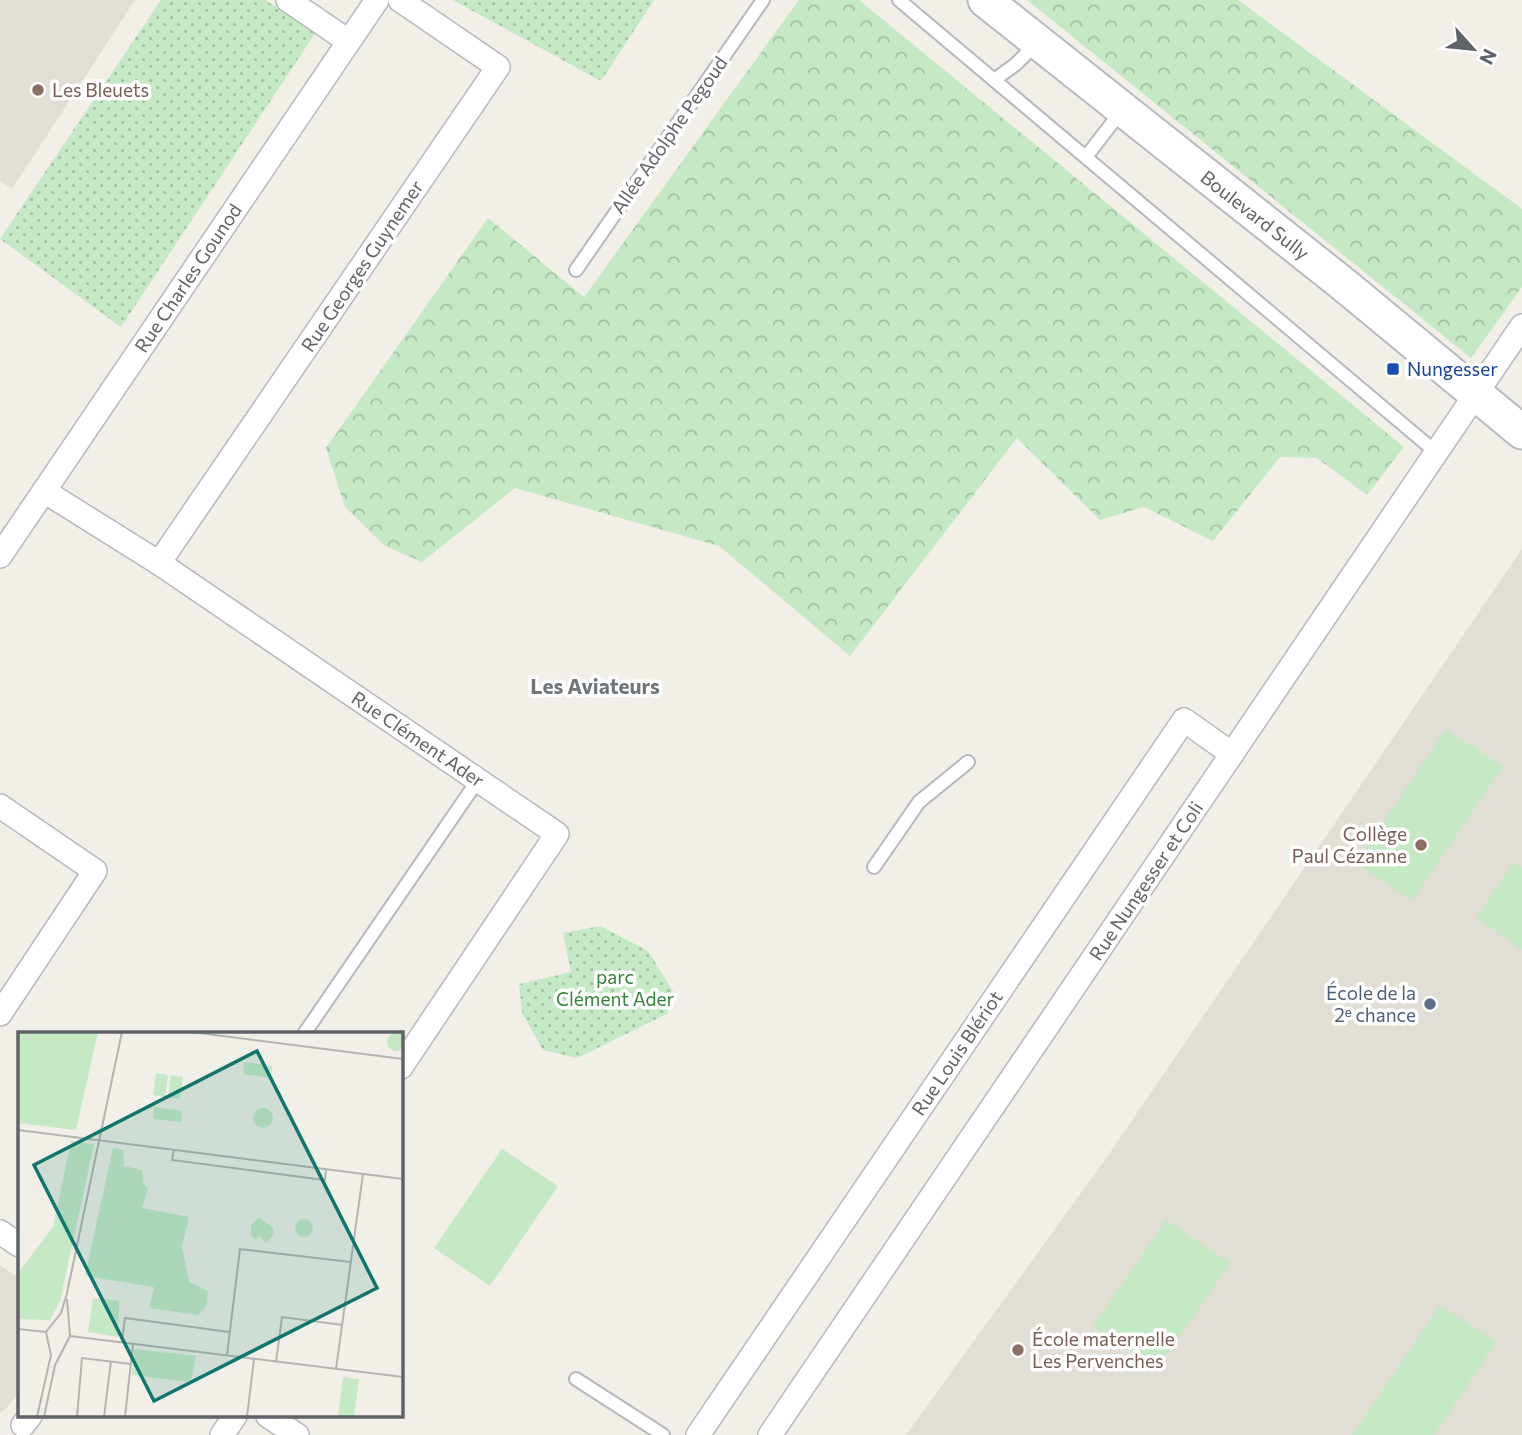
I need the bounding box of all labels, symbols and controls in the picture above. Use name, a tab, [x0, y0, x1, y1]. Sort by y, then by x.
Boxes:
north arrow	[1438, 14, 1508, 84]
text: N	[1475, 45, 1502, 69]
street label: Allée Adolphe Pegoud	[606, 52, 732, 218]
place label: Les Bleuets	[52, 78, 149, 101]
marker: Les Bleuets	[30, 82, 46, 98]
street label: Boulevard Sully	[1196, 165, 1314, 264]
street label: Rue Georges Guynemer	[296, 175, 428, 356]
street label: Rue Charles Gounod	[129, 199, 246, 357]
place label: Nungesser	[1407, 357, 1498, 380]
marker: Nungesser	[1385, 361, 1401, 377]
district label: Les Aviateurs	[530, 673, 660, 698]
street label: Rue Clément Ader	[348, 686, 489, 792]
street label: Rue Nungesser et Coli	[1084, 797, 1207, 965]
place label: Collège Paul Cézanne	[1292, 822, 1407, 867]
marker: Collège Paul Cézanne	[1413, 837, 1429, 853]
park label: parc Clément Ader	[556, 965, 674, 1010]
place label: École de la 2ᵉ chance	[1326, 981, 1416, 1026]
street label: Rue Louis Blériot	[906, 986, 1007, 1119]
marker: École de la 2ᵉ chance	[1422, 996, 1438, 1012]
inset map	[18, 1032, 402, 1418]
place label: École maternelle Les Pervenches	[1032, 1327, 1175, 1372]
marker: École maternelle Les Pervenches	[1010, 1342, 1026, 1358]

